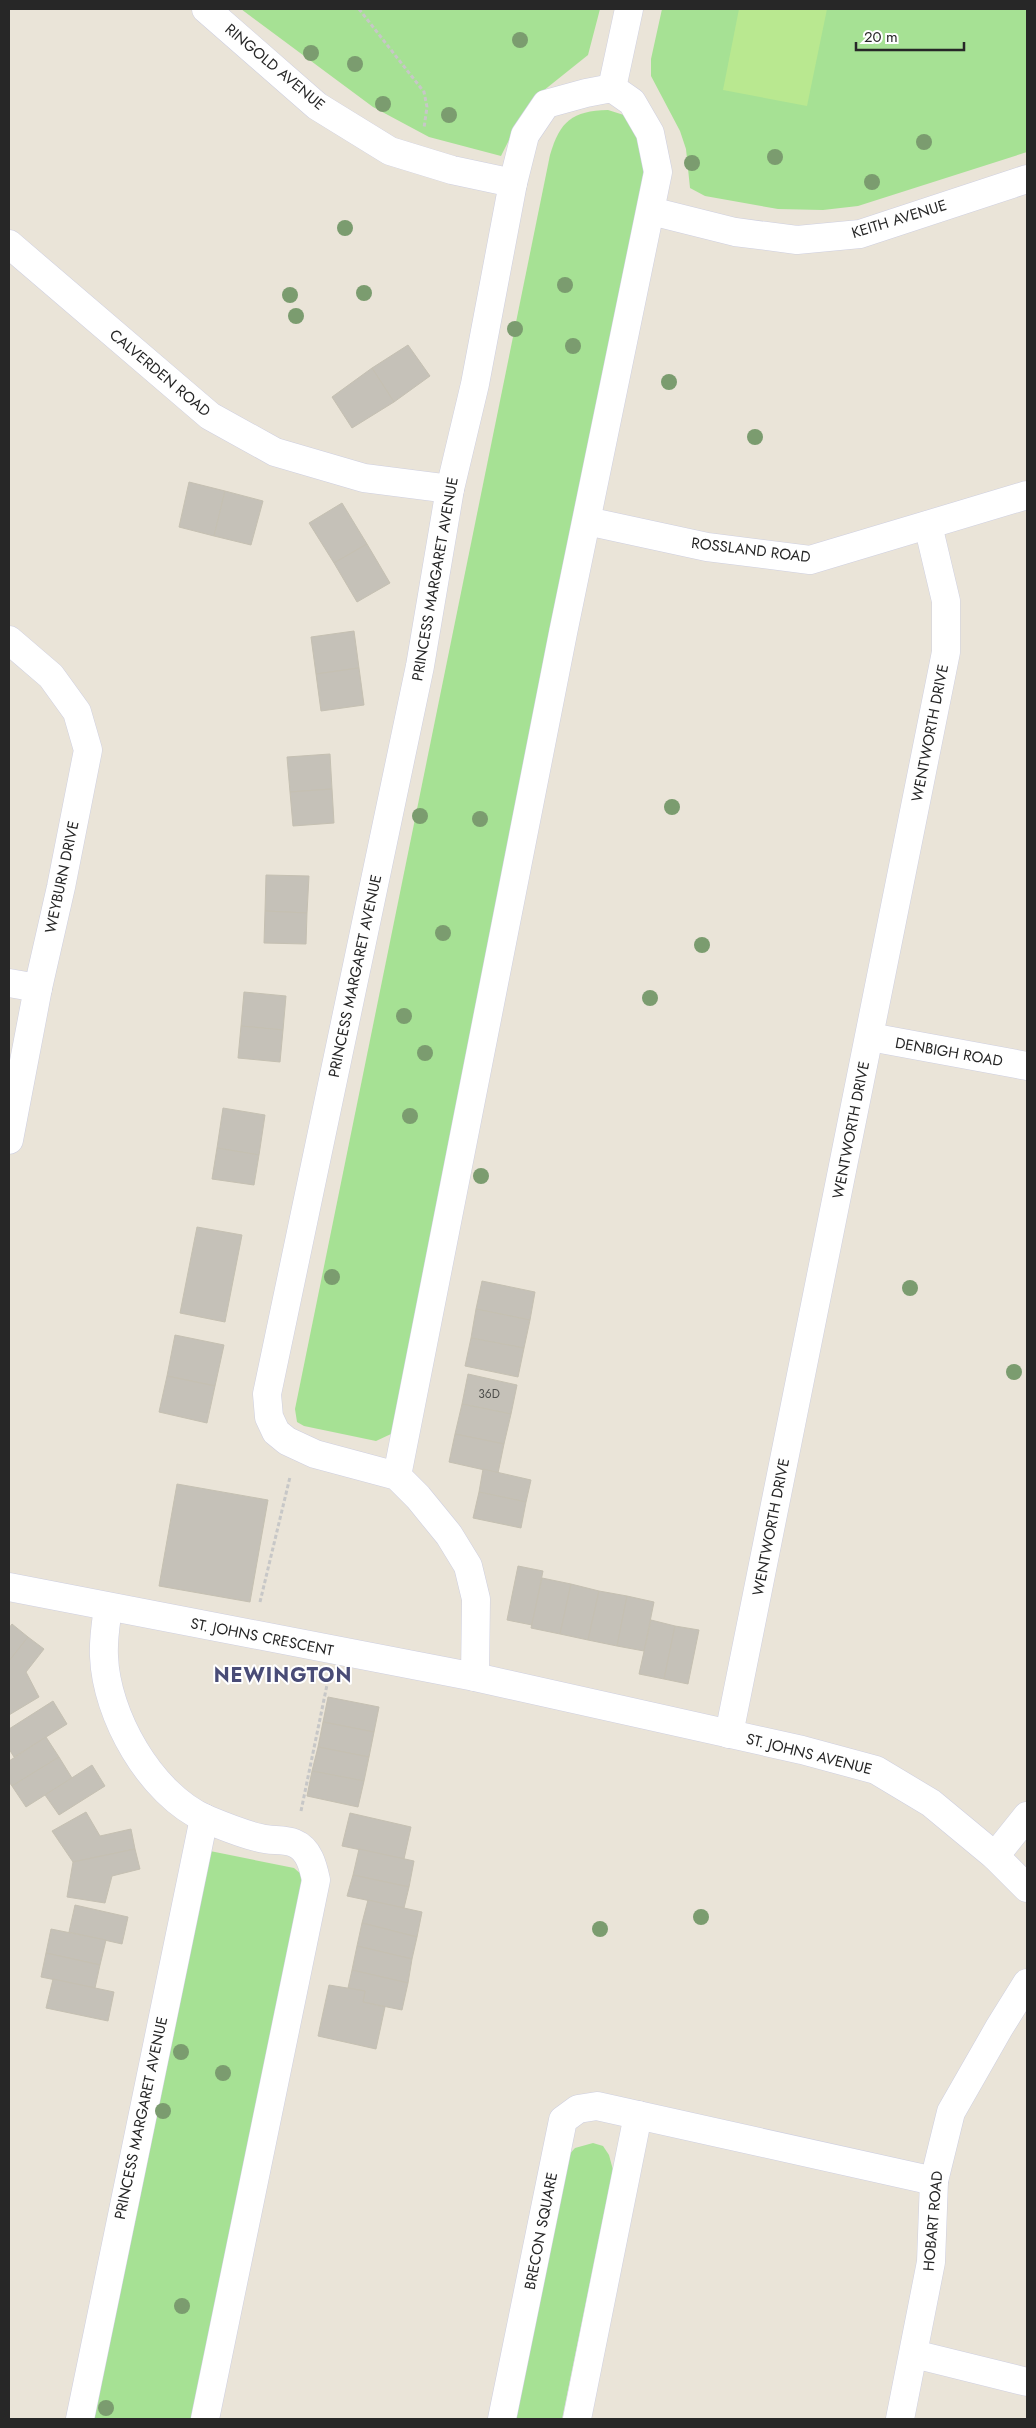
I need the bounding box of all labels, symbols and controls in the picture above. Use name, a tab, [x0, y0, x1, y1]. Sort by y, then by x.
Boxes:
street label: RINGOLD AVENUE	[220, 19, 330, 115]
scale bar	[856, 20, 964, 52]
text: 20 m	[864, 26, 898, 48]
street label: KEITH AVENUE	[849, 194, 949, 244]
street label: CALVERDEN ROAD	[105, 324, 215, 422]
street label: PRINCESS MARGARET AVENUE	[406, 475, 464, 683]
street label: ROSSLAND ROAD	[690, 532, 812, 568]
street label: WENTWORTH DRIVE	[906, 662, 954, 804]
street label: WEYBURN DRIVE	[39, 819, 85, 935]
street label: PRINCESS MARGARET AVENUE	[323, 873, 387, 1079]
street label: DENBIGH ROAD	[893, 1032, 1005, 1072]
street label: WENTWORTH DRIVE	[827, 1059, 875, 1201]
house number: 36D	[478, 1385, 500, 1403]
street label: WENTWORTH DRIVE	[747, 1456, 795, 1598]
street label: ST. JOHNS CRESCENT	[188, 1612, 336, 1662]
district label: NEWINGTON	[214, 1661, 352, 1690]
street label: ST. JOHNS AVENUE	[744, 1728, 874, 1780]
street label: PRINCESS MARGARET AVENUE	[109, 2015, 173, 2221]
street label: BRECON SQUARE	[519, 2170, 563, 2292]
street label: HOBART ROAD	[918, 2170, 948, 2272]

